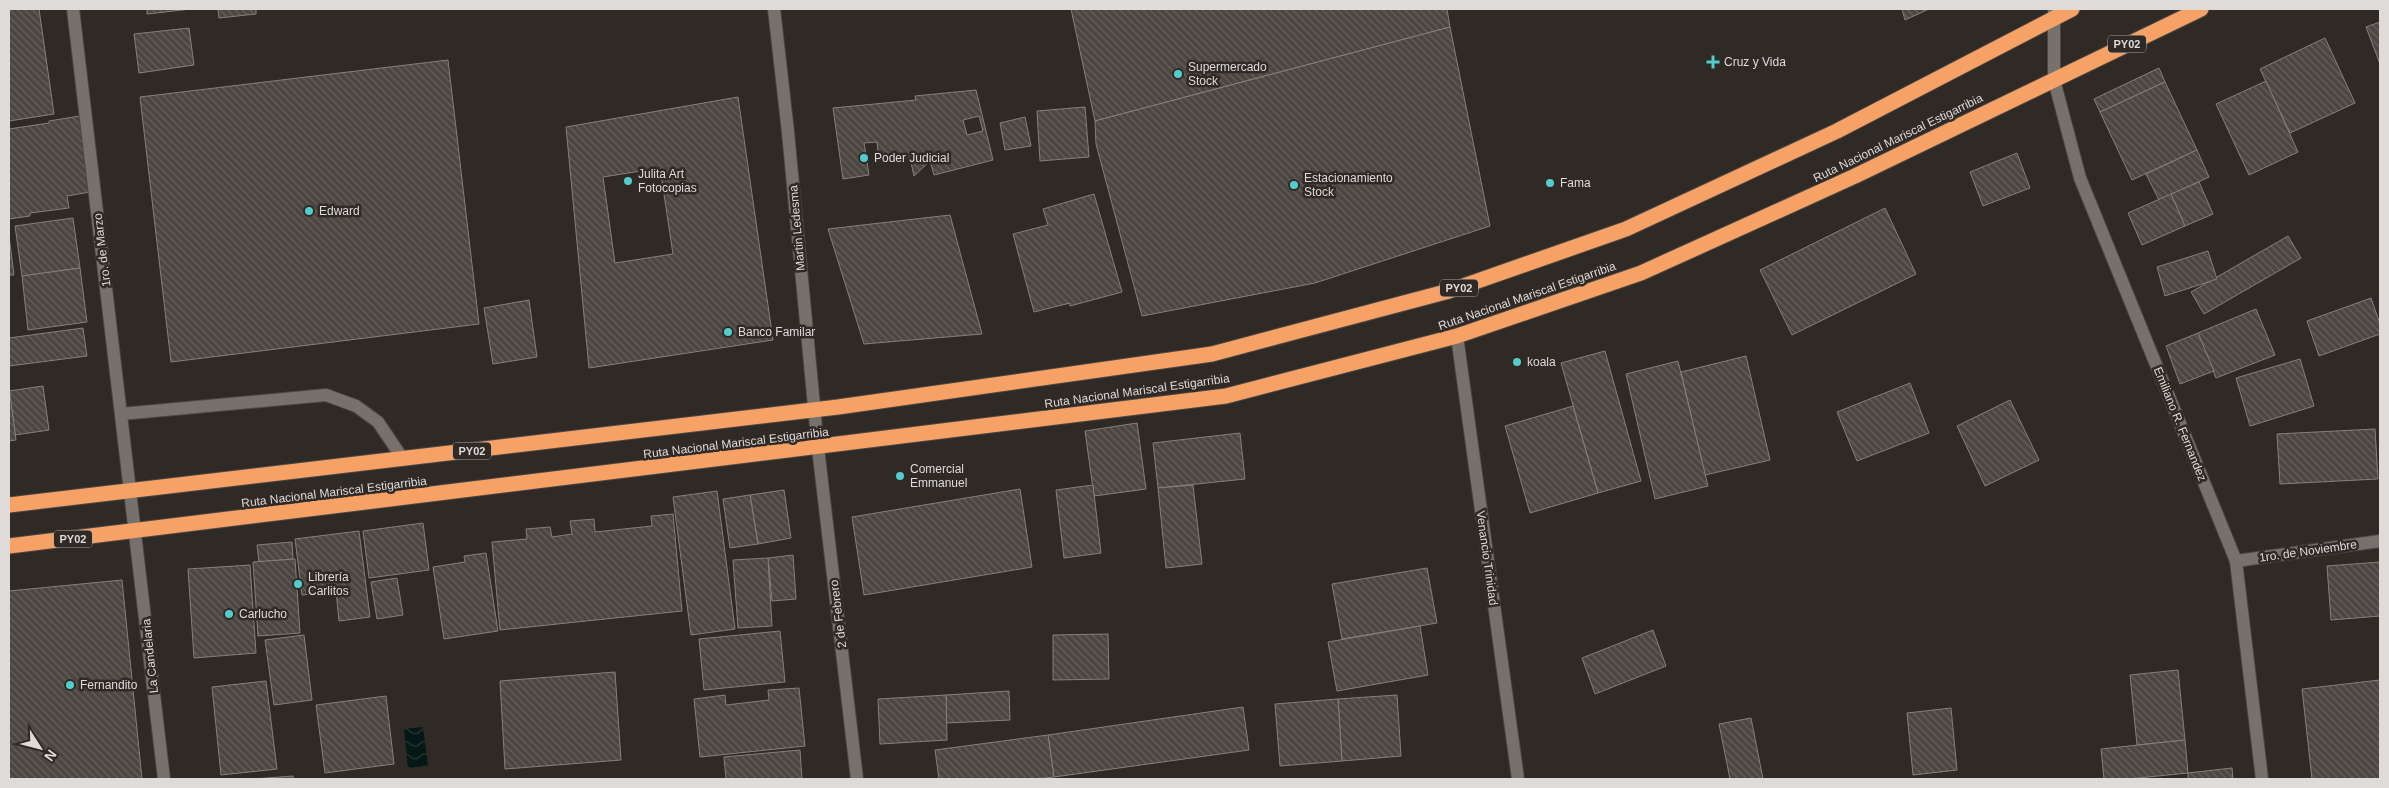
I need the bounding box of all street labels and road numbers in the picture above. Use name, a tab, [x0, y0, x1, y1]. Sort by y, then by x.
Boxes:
road number: PY02	[2108, 36, 2146, 52]
street label: Ruta Nacional Mariscal Estigarribia	[1811, 91, 1985, 185]
street label: Martin Ledesma	[786, 184, 808, 271]
street label: 1ro. de Marzo	[91, 212, 113, 288]
street label: Ruta Nacional Mariscal Estigarribia	[1436, 259, 1618, 333]
road number: PY02	[1440, 280, 1478, 296]
street label: Emiliano R. Fernandez	[2151, 365, 2209, 483]
street label: Ruta Nacional Mariscal Estigarribia	[1044, 371, 1231, 411]
street label: Ruta Nacional Mariscal Estigarribia	[642, 425, 830, 461]
road number: PY02	[453, 442, 491, 460]
street label: Ruta Nacional Mariscal Estigarribia	[240, 474, 428, 510]
street label: Venancio Trinidad	[1473, 510, 1501, 606]
road number: PY02	[54, 530, 92, 548]
street label: 1ro. de Noviembre	[2258, 537, 2358, 565]
street label: 2 de Febrero	[827, 579, 849, 649]
street label: La Candelaria	[139, 618, 161, 694]

